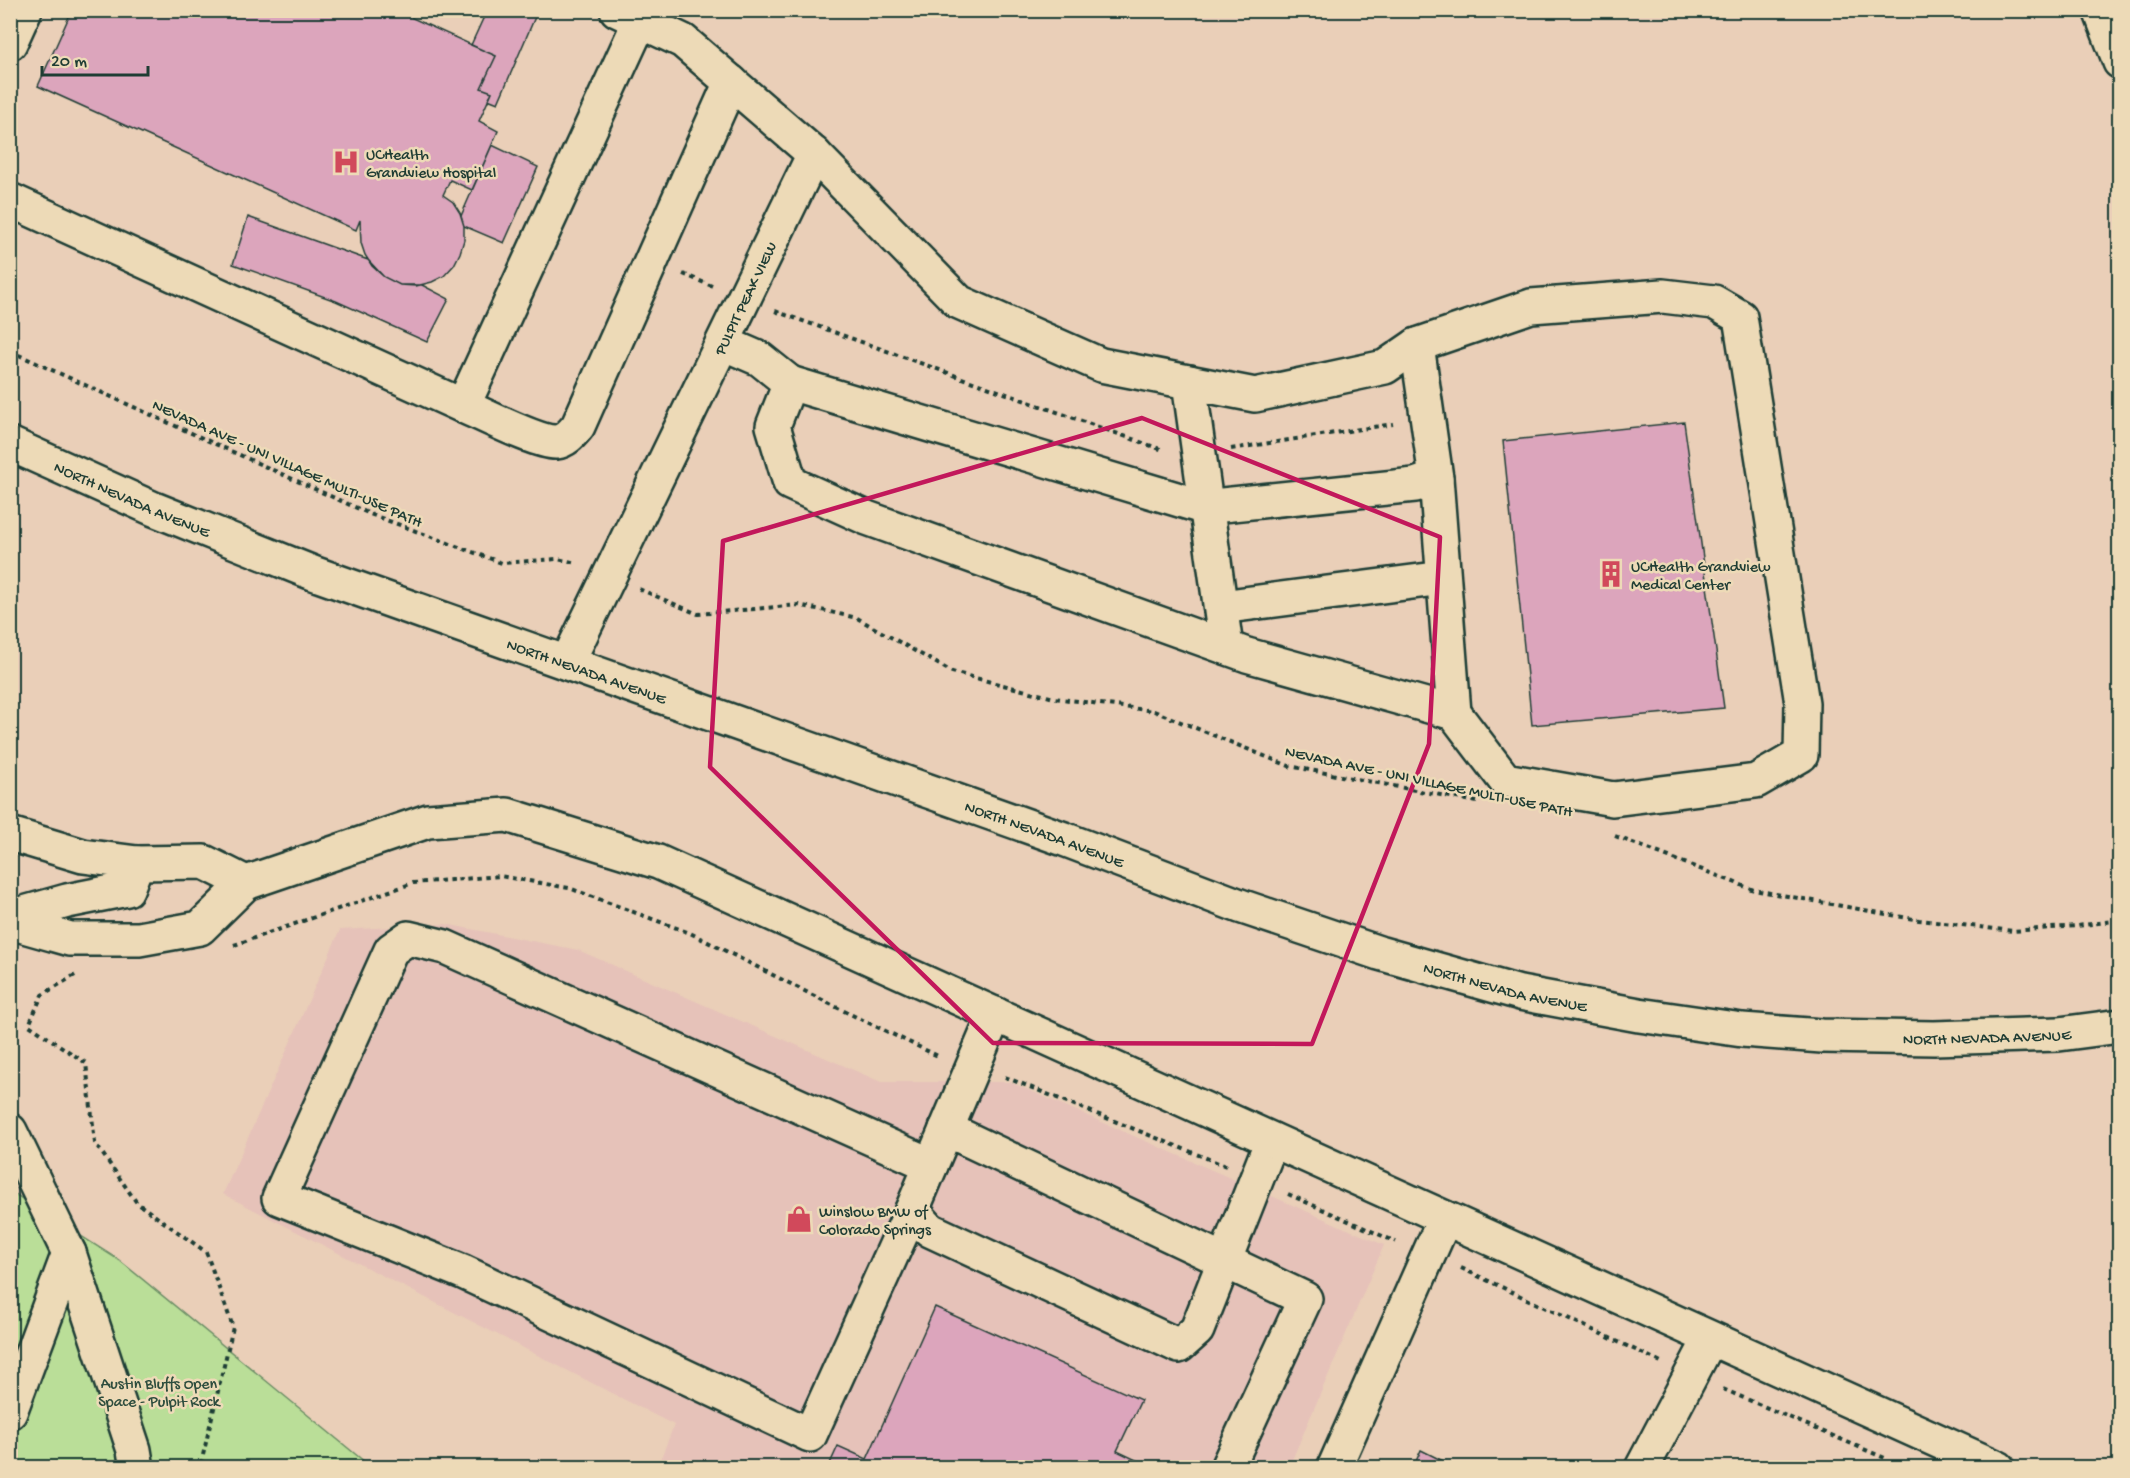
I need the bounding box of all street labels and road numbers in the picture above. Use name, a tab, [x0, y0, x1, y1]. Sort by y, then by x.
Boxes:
street label: PULPIT PEAK VIEW	[711, 239, 783, 360]
street label: NEVADA AVE - UNI VILLAGE MULTI-USE PATH	[149, 397, 425, 534]
street label: NORTH NEVADA AVENUE	[50, 459, 213, 544]
street label: NORTH NEVADA AVENUE	[503, 636, 669, 711]
street label: NEVADA AVE - UNI VILLAGE MULTI-USE PATH	[1283, 744, 1575, 823]
street label: NORTH NEVADA AVENUE	[962, 799, 1127, 874]
street label: NORTH NEVADA AVENUE	[1421, 960, 1589, 1018]
street label: NORTH NEVADA AVENUE	[1903, 1026, 2073, 1051]

